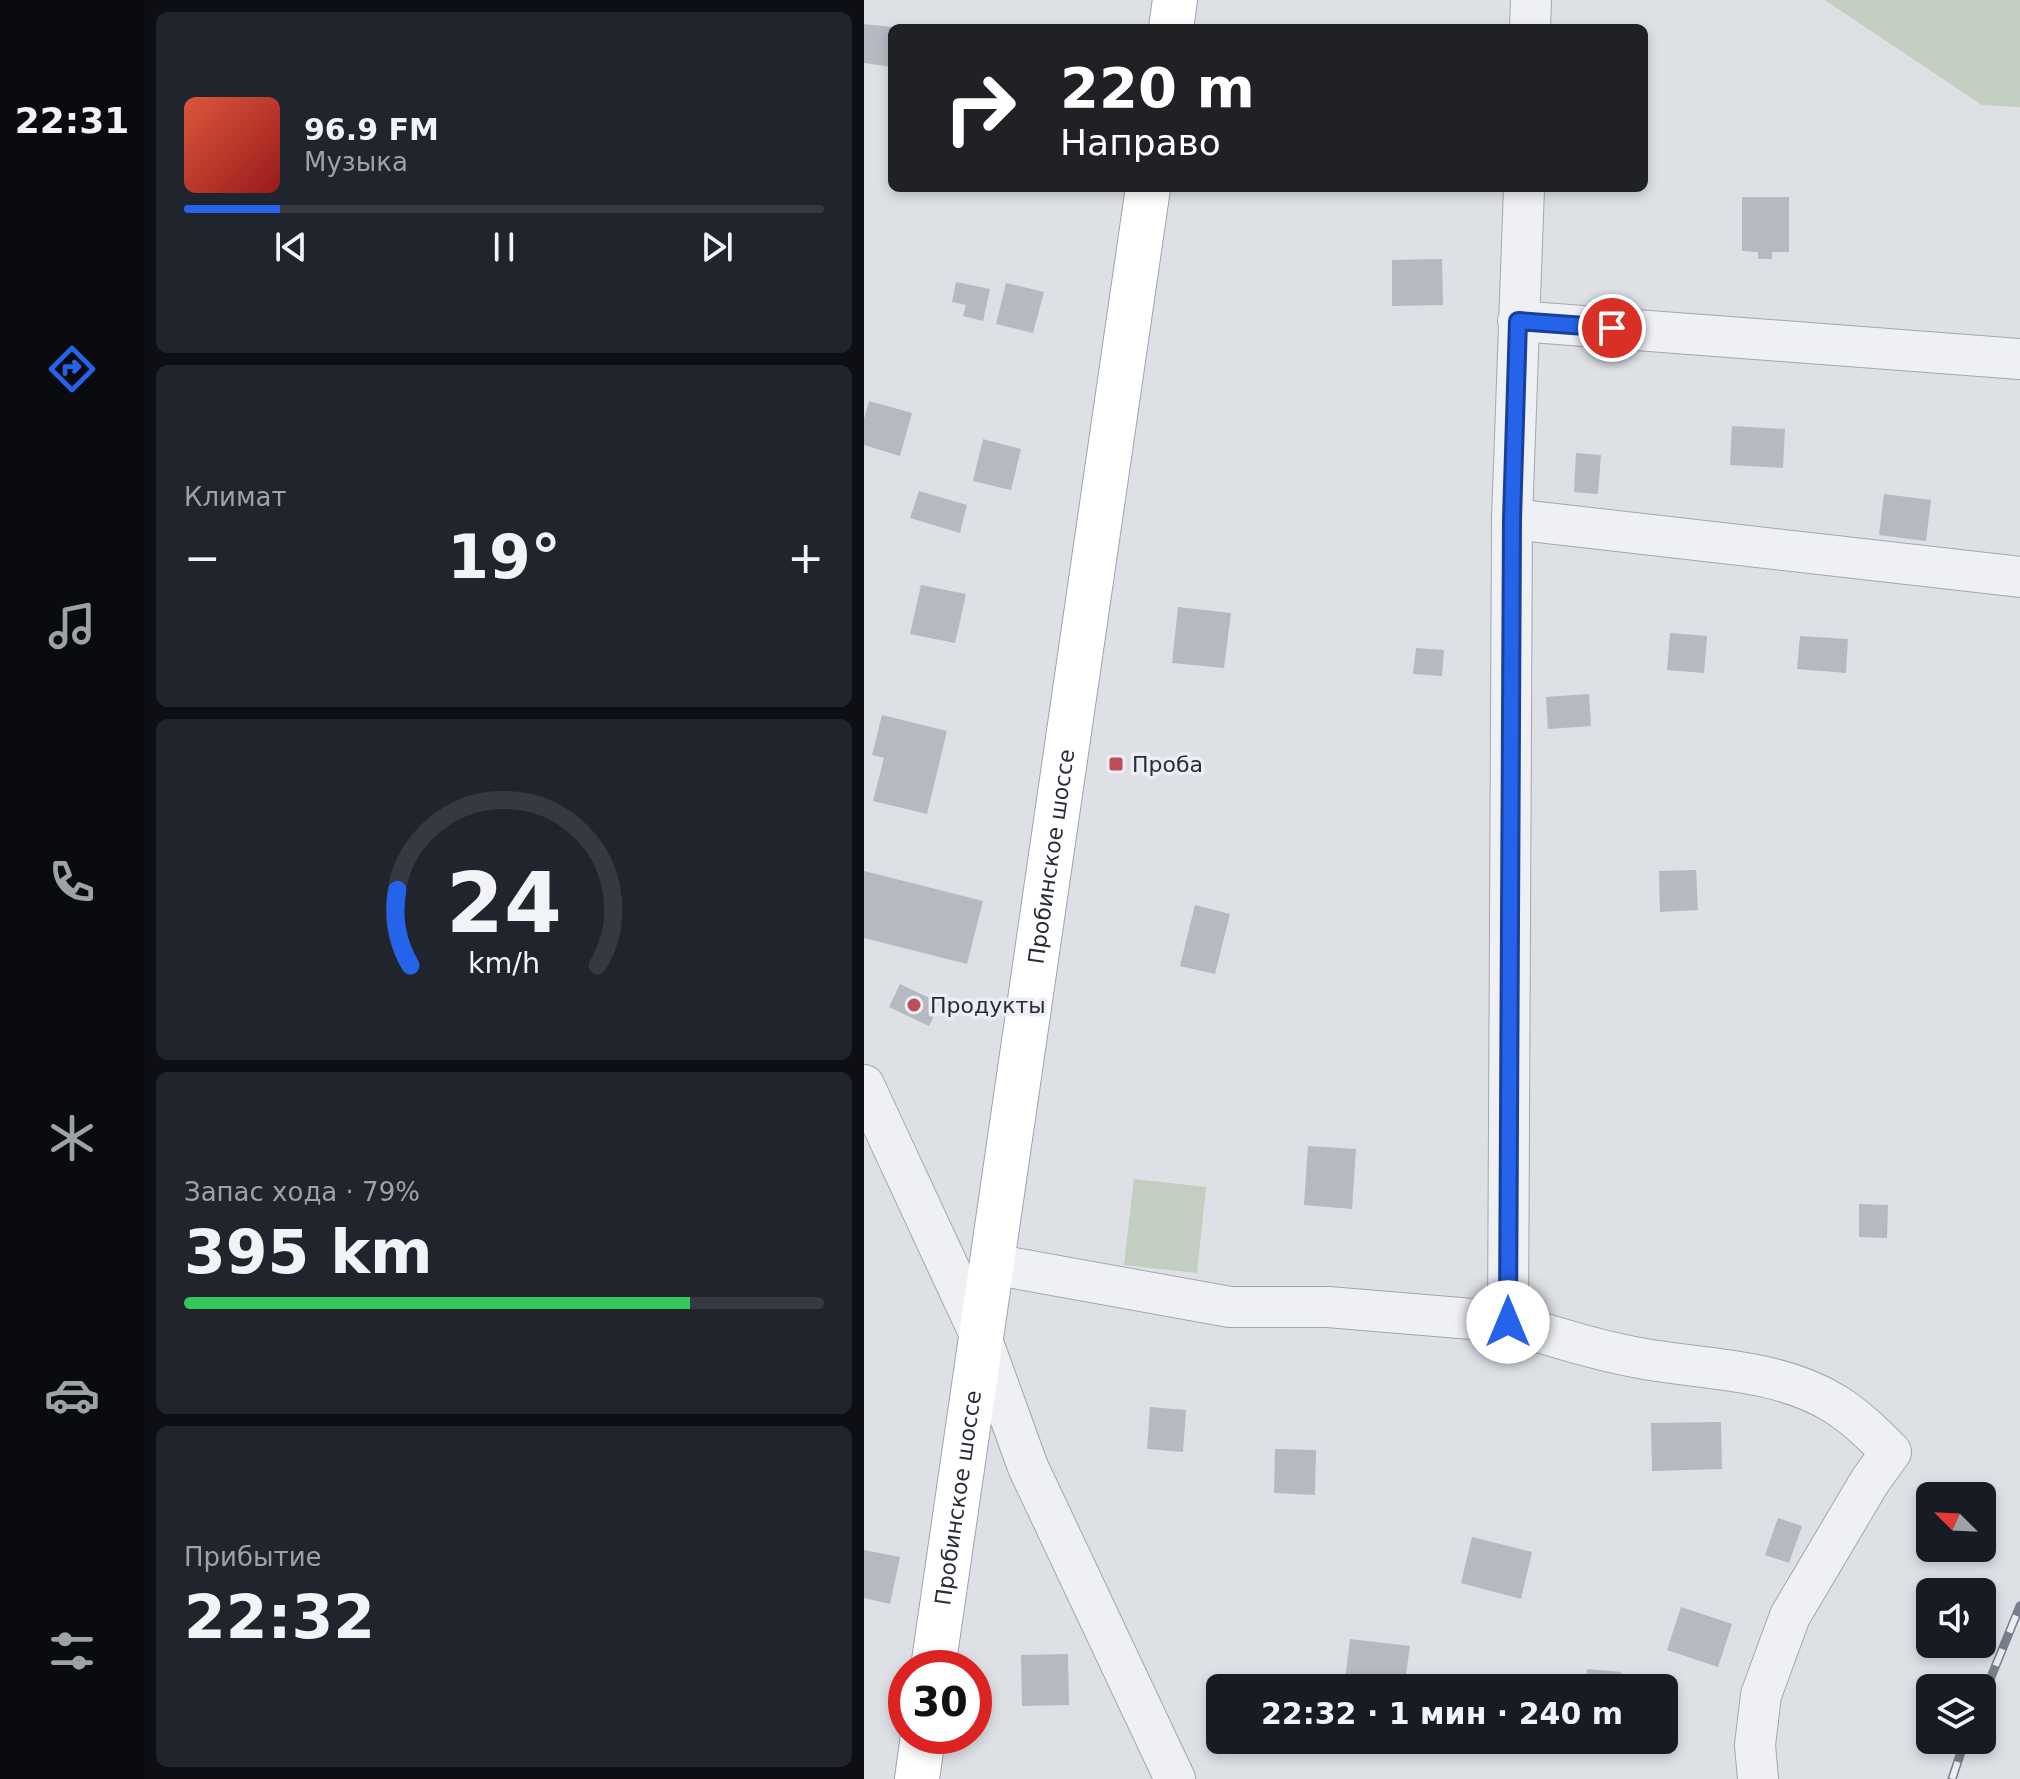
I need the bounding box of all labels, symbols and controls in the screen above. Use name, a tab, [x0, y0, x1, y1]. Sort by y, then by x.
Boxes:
text: 220 m	[1060, 55, 1255, 120]
icon: right	[928, 56, 1032, 160]
text: 22:31	[15, 100, 129, 141]
text: 96.9 FM	[304, 112, 439, 147]
text: Направо	[1060, 122, 1221, 163]
text: Музыка	[304, 147, 408, 177]
icon: previous	[269, 225, 313, 269]
icon: pause	[482, 225, 526, 269]
icon: next	[695, 225, 739, 269]
pin	[1578, 294, 1646, 362]
icon: arrive	[1590, 306, 1634, 350]
icon: directions	[44, 341, 100, 397]
text: Климат	[184, 482, 287, 512]
text: 19°	[447, 522, 561, 592]
text: −	[184, 532, 221, 583]
text: +	[787, 532, 824, 583]
icon: music	[44, 598, 100, 654]
street label: Пробинское шоссе	[1023, 747, 1079, 966]
place label: Проба	[1132, 752, 1203, 777]
marker: Проба	[1107, 755, 1125, 773]
icon: phone	[44, 854, 100, 910]
text: 24	[446, 854, 562, 951]
text: km/h	[468, 946, 540, 980]
place label: Продукты	[930, 993, 1046, 1018]
marker: Продукты	[905, 996, 923, 1014]
icon: climate	[44, 1110, 100, 1166]
text: Запас хода · 79%	[184, 1177, 420, 1207]
text: 395 km	[184, 1217, 433, 1287]
position arrow	[1466, 1280, 1550, 1364]
icon: car	[44, 1367, 100, 1423]
street label: Пробинское шоссе	[930, 1389, 986, 1607]
north arrow	[1916, 1482, 1996, 1562]
map controls	[1916, 1482, 1996, 1754]
text: Прибытие	[184, 1542, 322, 1572]
button: sound	[1916, 1578, 1996, 1658]
text: 22:32	[184, 1582, 375, 1652]
icon: filters	[44, 1623, 100, 1679]
speed limit sign: 30	[888, 1650, 992, 1754]
button: layers	[1916, 1674, 1996, 1754]
text: 22:32 · 1 мин · 240 m	[1261, 1696, 1623, 1731]

